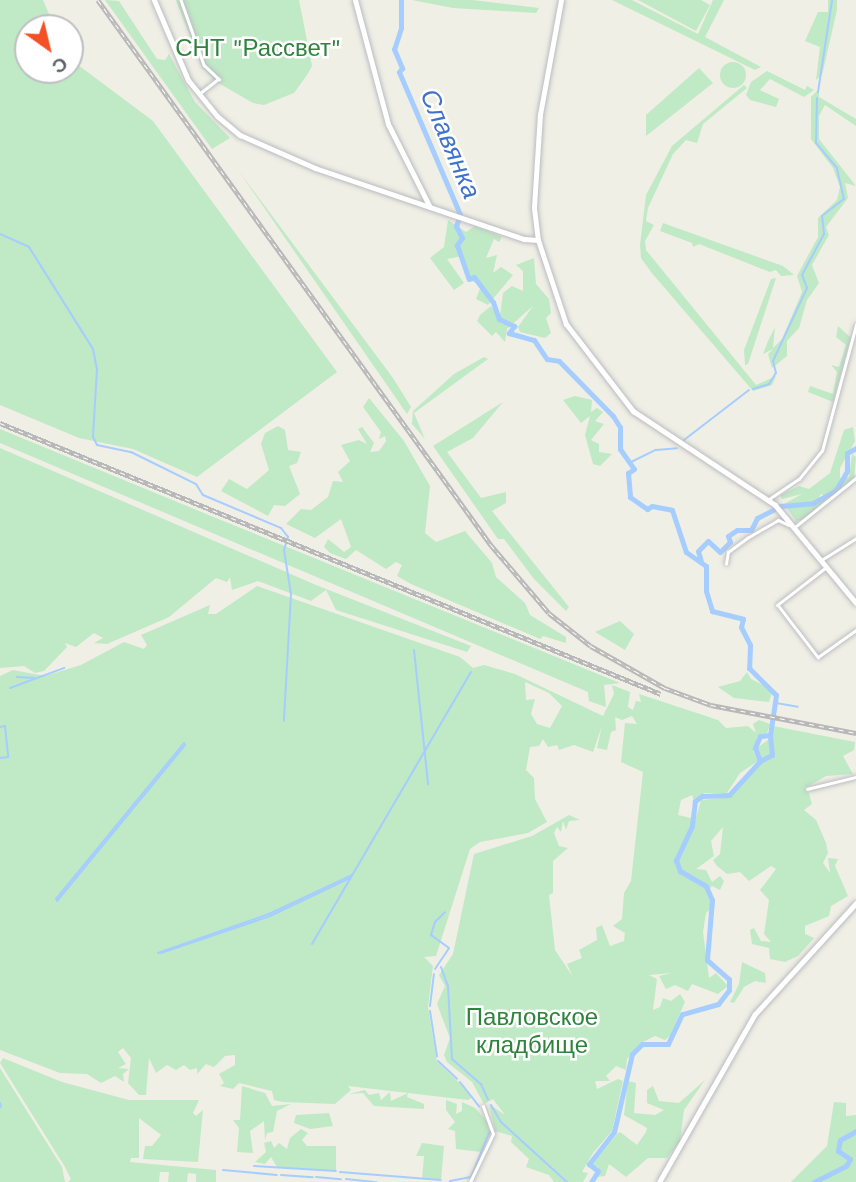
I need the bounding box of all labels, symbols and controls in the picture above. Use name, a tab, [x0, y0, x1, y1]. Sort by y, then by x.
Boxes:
north arrow	[14, 14, 84, 84]
park label: СНТ "Рассвет"	[175, 35, 341, 63]
text: С	[48, 52, 72, 79]
water label: Славянка	[413, 85, 487, 203]
park label: Павловское кладбище	[466, 1004, 598, 1060]

